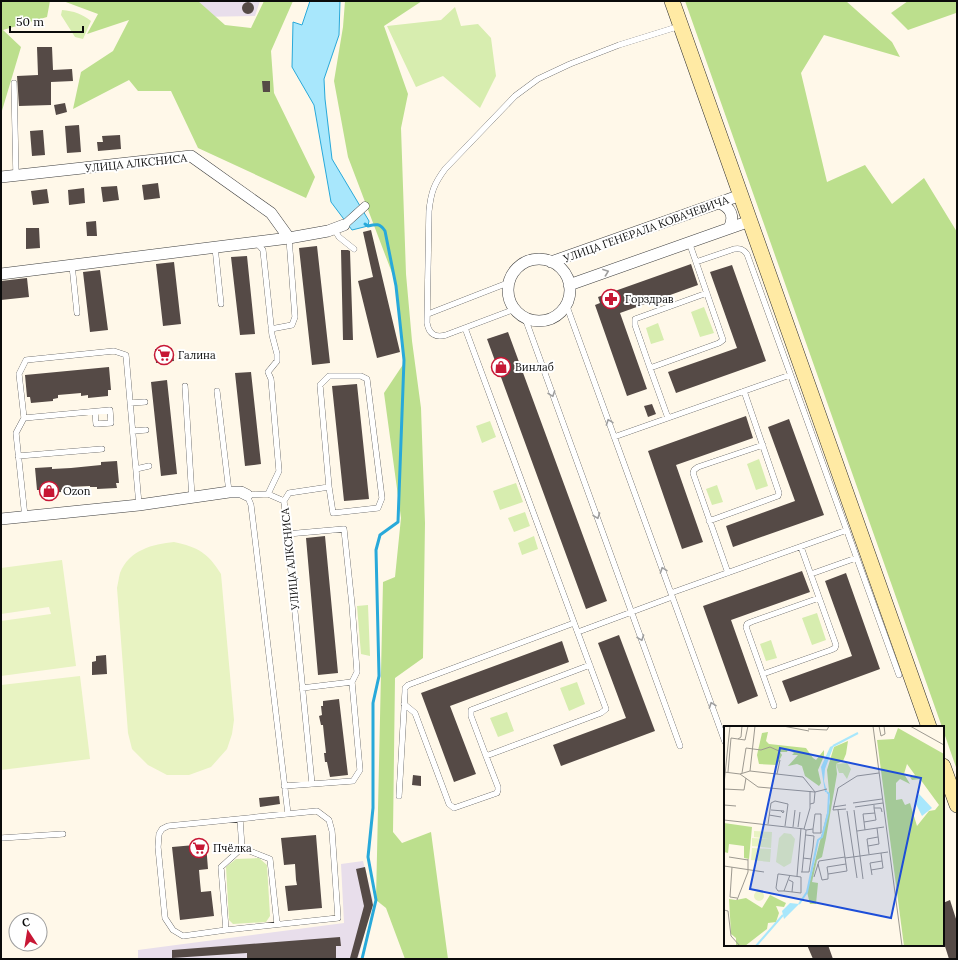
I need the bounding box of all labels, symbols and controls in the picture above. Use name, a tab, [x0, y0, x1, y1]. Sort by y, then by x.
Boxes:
scale bar	[10, 8, 83, 34]
text: 50 m	[16, 14, 44, 29]
street label: УЛИЦА АЛКСНИСА	[83, 151, 189, 175]
street label: УЛИЦА ГЕНЕРАЛА КОВАЧЕВИЧА	[561, 192, 732, 266]
one-way arrow	[602, 268, 609, 276]
pharmacy icon: Горздрав	[600, 288, 622, 310]
place label: Горздрав	[625, 292, 674, 306]
supermarket icon: Галина	[153, 344, 175, 366]
place label: Галина	[178, 348, 216, 362]
shop icon: Винлаб	[490, 356, 512, 378]
place label: Винлаб	[515, 360, 554, 374]
one-way arrow	[548, 390, 556, 397]
one-way arrow	[605, 418, 613, 425]
shop icon: Ozon	[38, 480, 60, 502]
place label: Ozon	[63, 484, 91, 498]
street label: УЛИЦА АЛКСНИСА	[278, 506, 302, 612]
one-way arrow	[592, 512, 600, 519]
one-way arrow	[659, 567, 667, 574]
one-way arrow	[636, 635, 645, 642]
one-way arrow	[708, 702, 716, 709]
inset map	[724, 726, 944, 946]
supermarket icon: Пчёлка	[188, 837, 210, 859]
place label: Пчёлка	[213, 841, 252, 855]
north arrow	[8, 912, 48, 952]
text: С	[21, 914, 31, 930]

